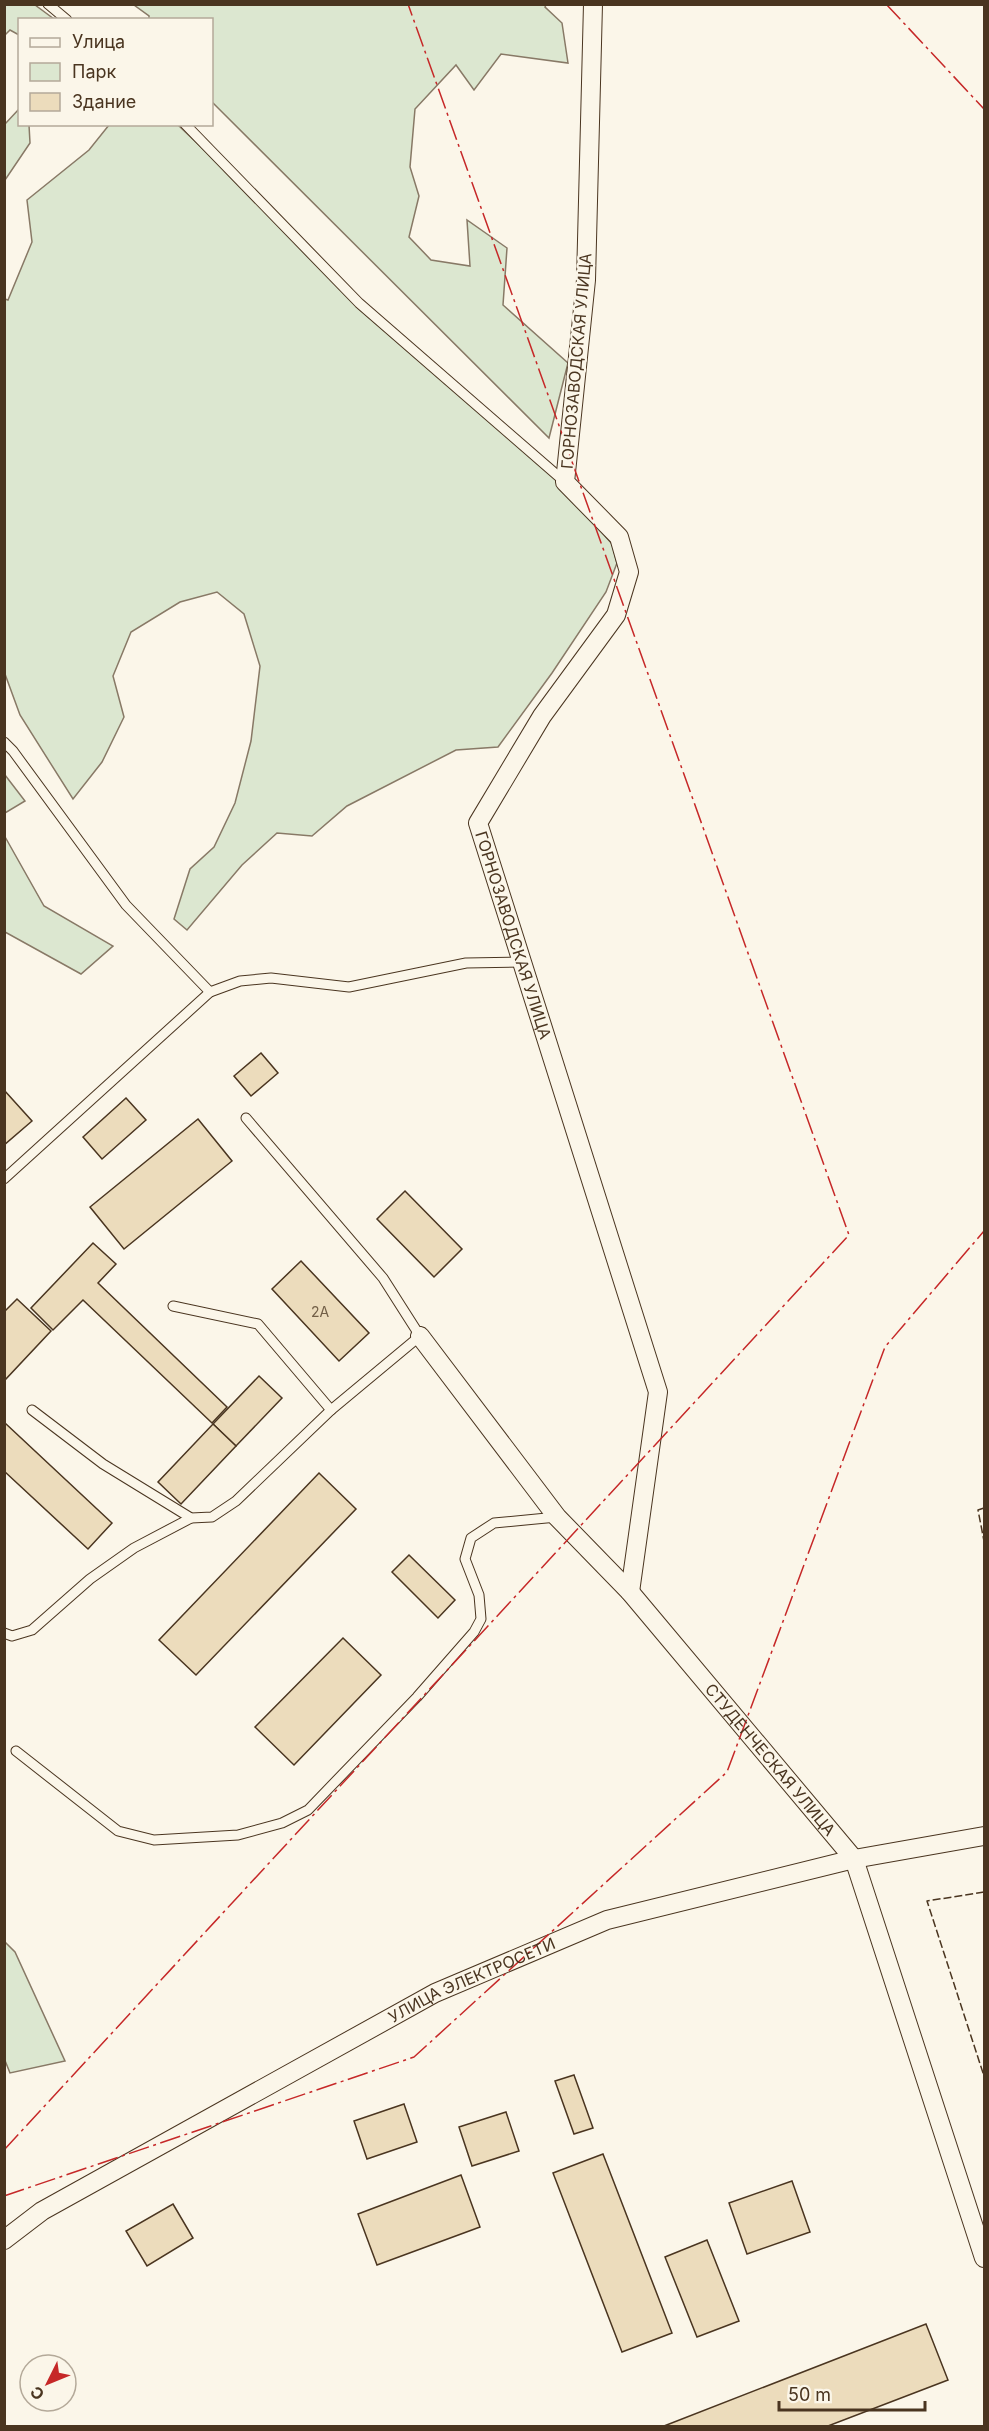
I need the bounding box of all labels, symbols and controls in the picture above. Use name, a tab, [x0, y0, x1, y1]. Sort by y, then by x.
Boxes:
legend	[18, 18, 213, 126]
text: Улица	[72, 31, 125, 52]
text: Парк	[72, 61, 117, 82]
text: Здание	[72, 91, 136, 112]
street label: ГОРНОЗАВОДСКАЯ УЛИЦА	[557, 252, 595, 470]
street label: ГОРНОЗАВОДСКАЯ УЛИЦА	[471, 829, 556, 1042]
house number: 2А	[311, 1303, 329, 1320]
street label: СТУДЕНЧЕСКАЯ УЛИЦА	[701, 1679, 840, 1839]
street label: УЛИЦА ЭЛЕКТРОСЕТИ	[385, 1933, 558, 2027]
north arrow	[18, 2353, 78, 2413]
scale bar	[779, 2374, 924, 2412]
text: С	[26, 2382, 48, 2404]
text: 50 m	[788, 2384, 831, 2405]

